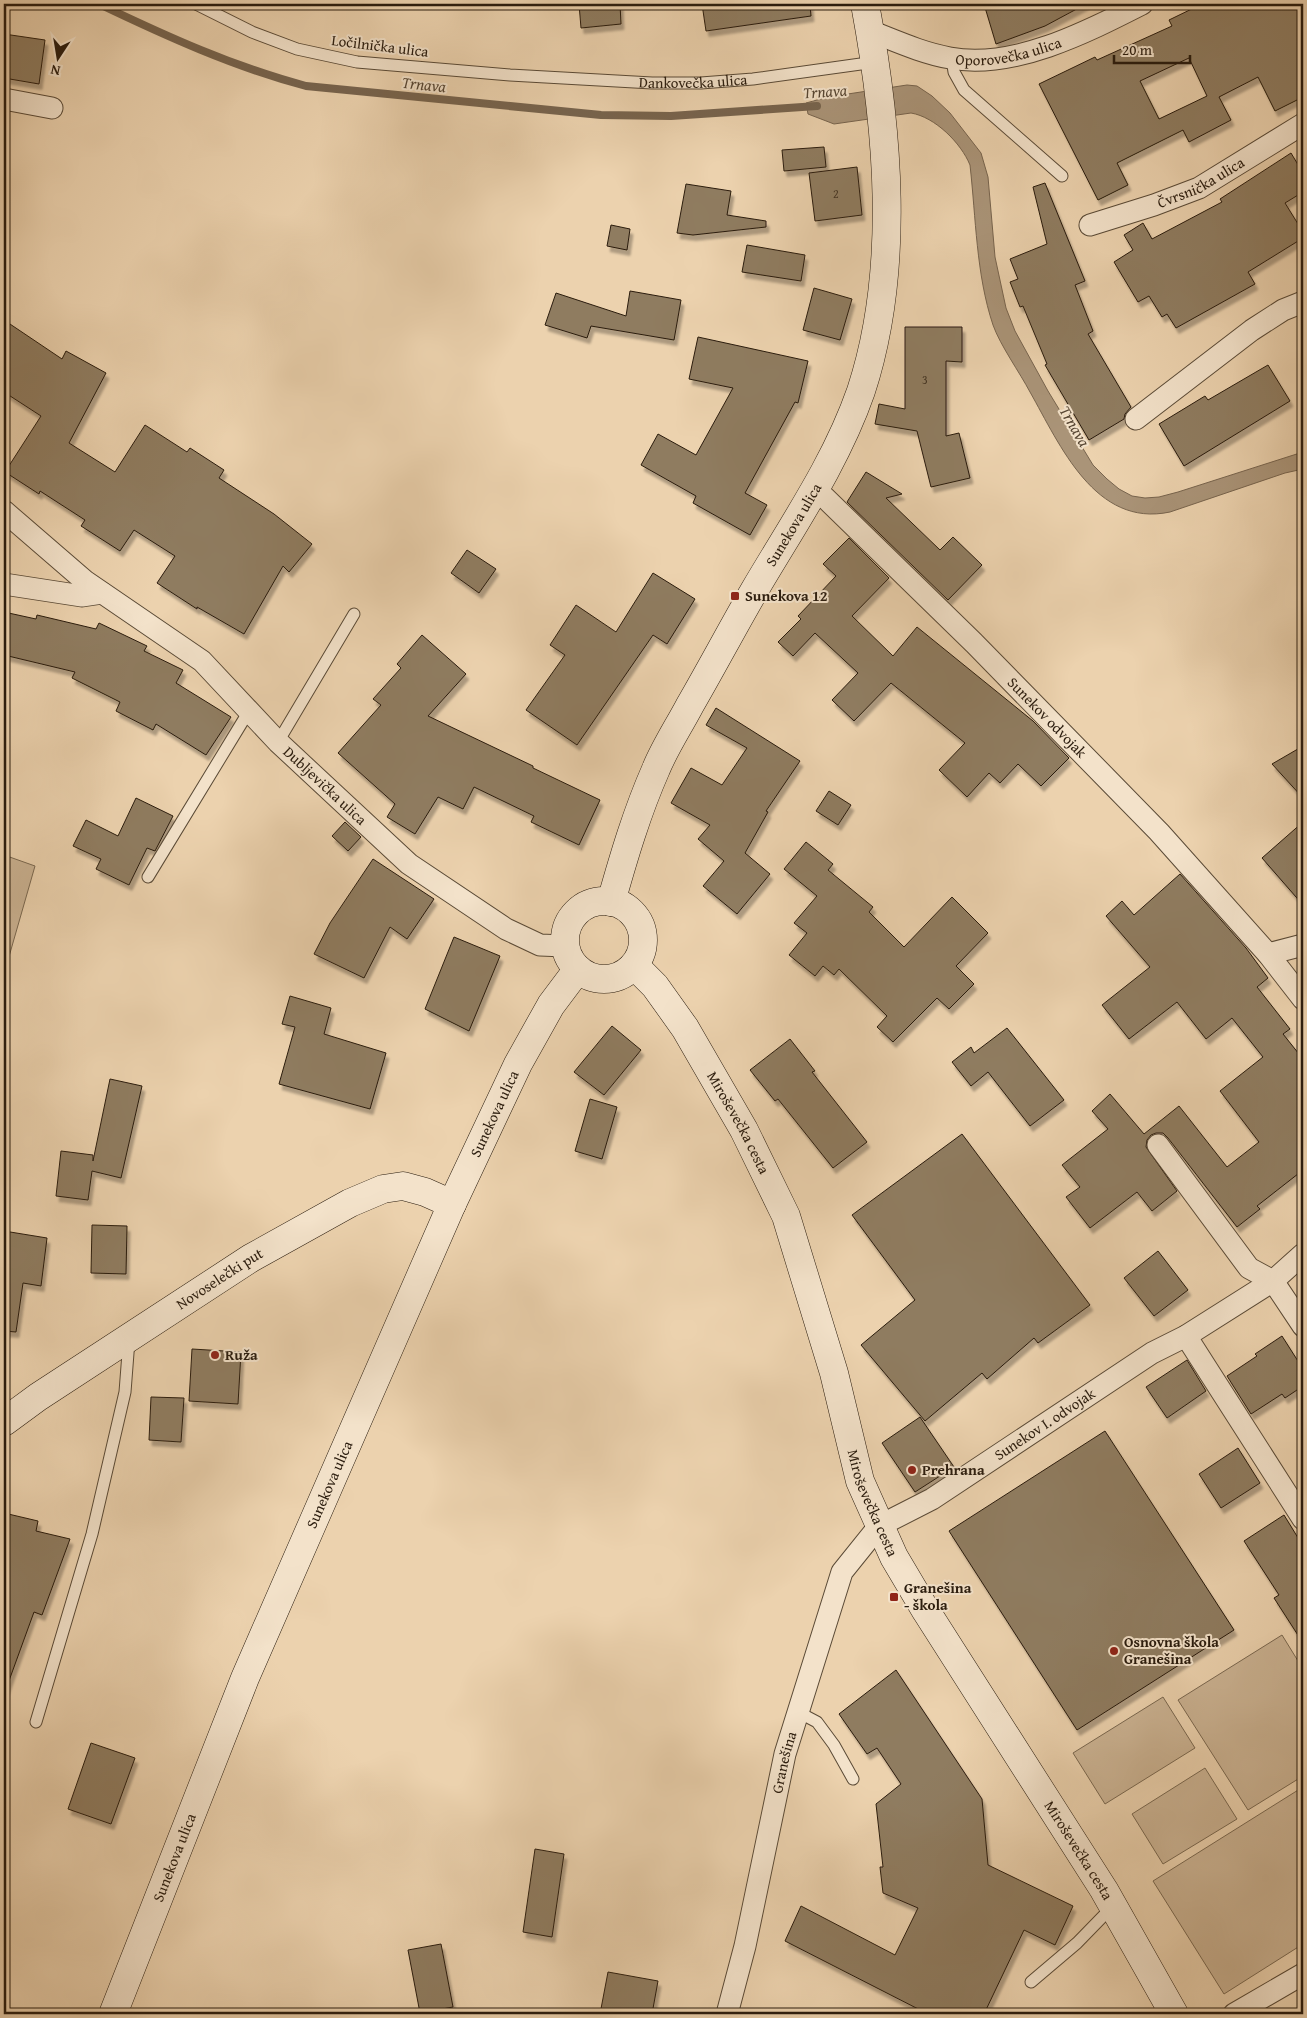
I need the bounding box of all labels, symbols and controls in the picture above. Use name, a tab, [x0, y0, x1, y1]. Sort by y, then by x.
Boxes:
street label: Ločilnička ulica	[330, 29, 430, 62]
north arrow	[32, 32, 82, 82]
street label: Oporovečka ulica	[955, 32, 1064, 70]
scale bar	[1114, 32, 1191, 64]
text: 20 m	[1122, 39, 1153, 60]
text: N	[48, 60, 62, 81]
street label: Dankovečka ulica	[638, 68, 748, 93]
water label: Trnava	[401, 70, 448, 98]
water label: Trnava	[802, 77, 848, 105]
street label: Čvrsnička ulica	[1154, 152, 1248, 213]
house number: 2	[833, 185, 839, 202]
house number: 3	[922, 371, 928, 388]
water label: Trnava	[1054, 401, 1097, 452]
street label: Sunekova ulica	[760, 479, 826, 570]
place label: Sunekova 12	[745, 585, 828, 606]
marker: Sunekova 12	[729, 590, 741, 602]
street label: Sunekov odvojak	[1003, 672, 1092, 763]
street label: Dubljevička ulica	[279, 741, 372, 829]
street label: Sunekova ulica	[465, 1067, 524, 1160]
street label: Miroševečka cesta	[702, 1067, 775, 1177]
street label: Novoselečki put	[172, 1242, 267, 1314]
place label: Ruža	[225, 1344, 258, 1365]
marker: Ruža	[209, 1349, 221, 1361]
street label: Sunekov I. odvojak	[990, 1382, 1099, 1465]
street label: Sunekova ulica	[301, 1437, 357, 1531]
street label: Miroševečka cesta	[843, 1447, 903, 1560]
place label: Prehrana	[922, 1459, 985, 1480]
marker: Prehrana	[906, 1464, 918, 1476]
place label: Granešina - škola	[904, 1577, 972, 1615]
marker: Granešina - škola	[888, 1591, 900, 1603]
place label: Osnovna škola Granešina	[1124, 1631, 1219, 1669]
marker: Osnovna škola Granešina	[1108, 1645, 1120, 1657]
street label: Granešina	[766, 1729, 801, 1795]
street label: Miroševečka cesta	[1040, 1796, 1118, 1904]
street label: Sunekova ulica	[147, 1810, 201, 1905]

